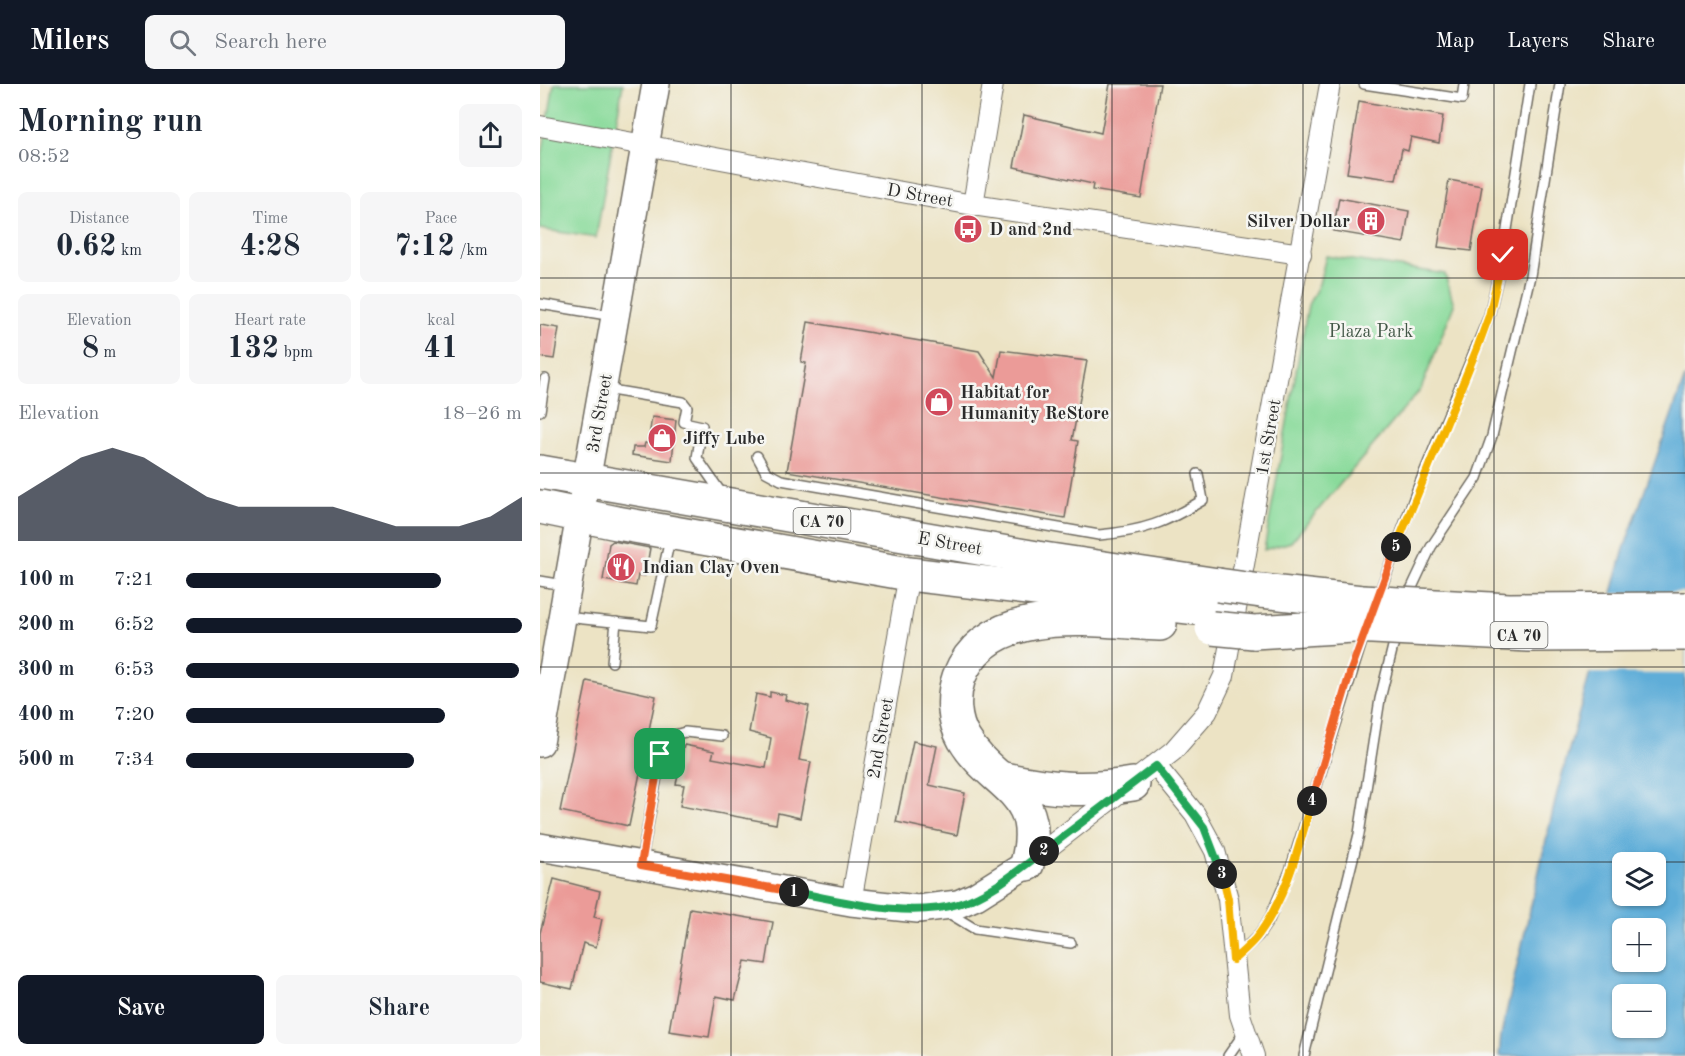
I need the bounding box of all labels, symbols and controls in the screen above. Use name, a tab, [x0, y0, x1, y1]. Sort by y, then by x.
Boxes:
search box	[145, 15, 565, 69]
icon: search	[166, 26, 199, 59]
text: Milers	[30, 28, 109, 56]
text: Search here	[214, 31, 327, 53]
text: Map	[1435, 31, 1474, 52]
text: Layers	[1507, 31, 1569, 52]
text: Share	[1602, 31, 1655, 52]
button: share	[459, 104, 522, 167]
text: Morning run	[18, 106, 203, 139]
text: 08:52	[18, 147, 70, 167]
street label: D Street	[885, 181, 954, 211]
building icon: Silver Dollar	[1355, 205, 1387, 237]
text: Distance	[69, 211, 129, 227]
text: Time	[252, 211, 288, 227]
text: Pace	[425, 211, 457, 227]
bus stop icon: D and 2nd	[952, 213, 984, 245]
place label: Silver Dollar	[1247, 213, 1350, 231]
place label: D and 2nd	[989, 221, 1073, 239]
pin	[1477, 229, 1528, 280]
text: 0.62	[56, 232, 117, 262]
text: 4:28	[240, 232, 300, 262]
text: 7:12	[394, 232, 455, 262]
icon: check	[1486, 238, 1519, 271]
text: km	[117, 243, 142, 259]
text: /km	[455, 243, 488, 259]
text: Elevation	[66, 313, 132, 329]
text: Heart rate	[234, 313, 306, 329]
text: kcal	[427, 313, 455, 329]
park label: Plaza Park	[1329, 323, 1413, 341]
text: 8	[82, 334, 99, 364]
text: 132	[227, 334, 279, 364]
text: 41	[424, 334, 458, 364]
text: m	[99, 345, 116, 361]
text: bpm	[279, 345, 313, 361]
street label: 3rd Street	[584, 372, 616, 454]
place label: Habitat for Humanity ReStore	[960, 384, 1109, 423]
shop icon: Habitat for Humanity ReStore	[923, 386, 955, 418]
street label: 1st Street	[1253, 398, 1285, 477]
text: Elevation	[18, 404, 99, 424]
text: 18–26 m	[442, 404, 522, 424]
shop icon: Jiffy Lube	[646, 422, 678, 454]
place label: Jiffy Lube	[683, 430, 765, 448]
road number: CA 70	[794, 508, 850, 534]
street label: E Street	[916, 529, 983, 559]
pin: 5	[1381, 532, 1411, 562]
text: 5	[1391, 539, 1401, 555]
restaurant icon: Indian Clay Oven	[605, 551, 637, 583]
place label: Indian Clay Oven	[642, 559, 780, 577]
text: 100 m	[18, 570, 74, 590]
text: 7:21	[114, 570, 154, 590]
text: 200 m	[18, 615, 74, 635]
text: 6:52	[114, 615, 154, 635]
road number: CA 70	[1490, 622, 1548, 648]
text: 300 m	[18, 660, 74, 680]
text: 6:53	[114, 660, 154, 680]
street label: 2nd Street	[865, 696, 897, 780]
text: 400 m	[18, 705, 74, 725]
text: 7:20	[114, 705, 154, 725]
pin	[634, 728, 685, 779]
icon: arrive	[643, 737, 676, 770]
text: 500 m	[18, 750, 74, 770]
text: 7:34	[114, 750, 154, 770]
pin: 4	[1297, 786, 1327, 816]
text: 4	[1307, 793, 1317, 809]
pin: 2	[1029, 836, 1059, 866]
text: 2	[1039, 843, 1049, 859]
map controls	[1612, 852, 1666, 1038]
button: layers	[1612, 852, 1666, 906]
pin: 3	[1207, 859, 1237, 889]
text: 3	[1217, 866, 1227, 882]
pin: 1	[779, 877, 809, 907]
text: 1	[789, 884, 799, 900]
button: +	[1612, 918, 1666, 972]
button: Save	[18, 975, 264, 1044]
button: Share	[276, 975, 522, 1044]
button: −	[1612, 984, 1666, 1038]

